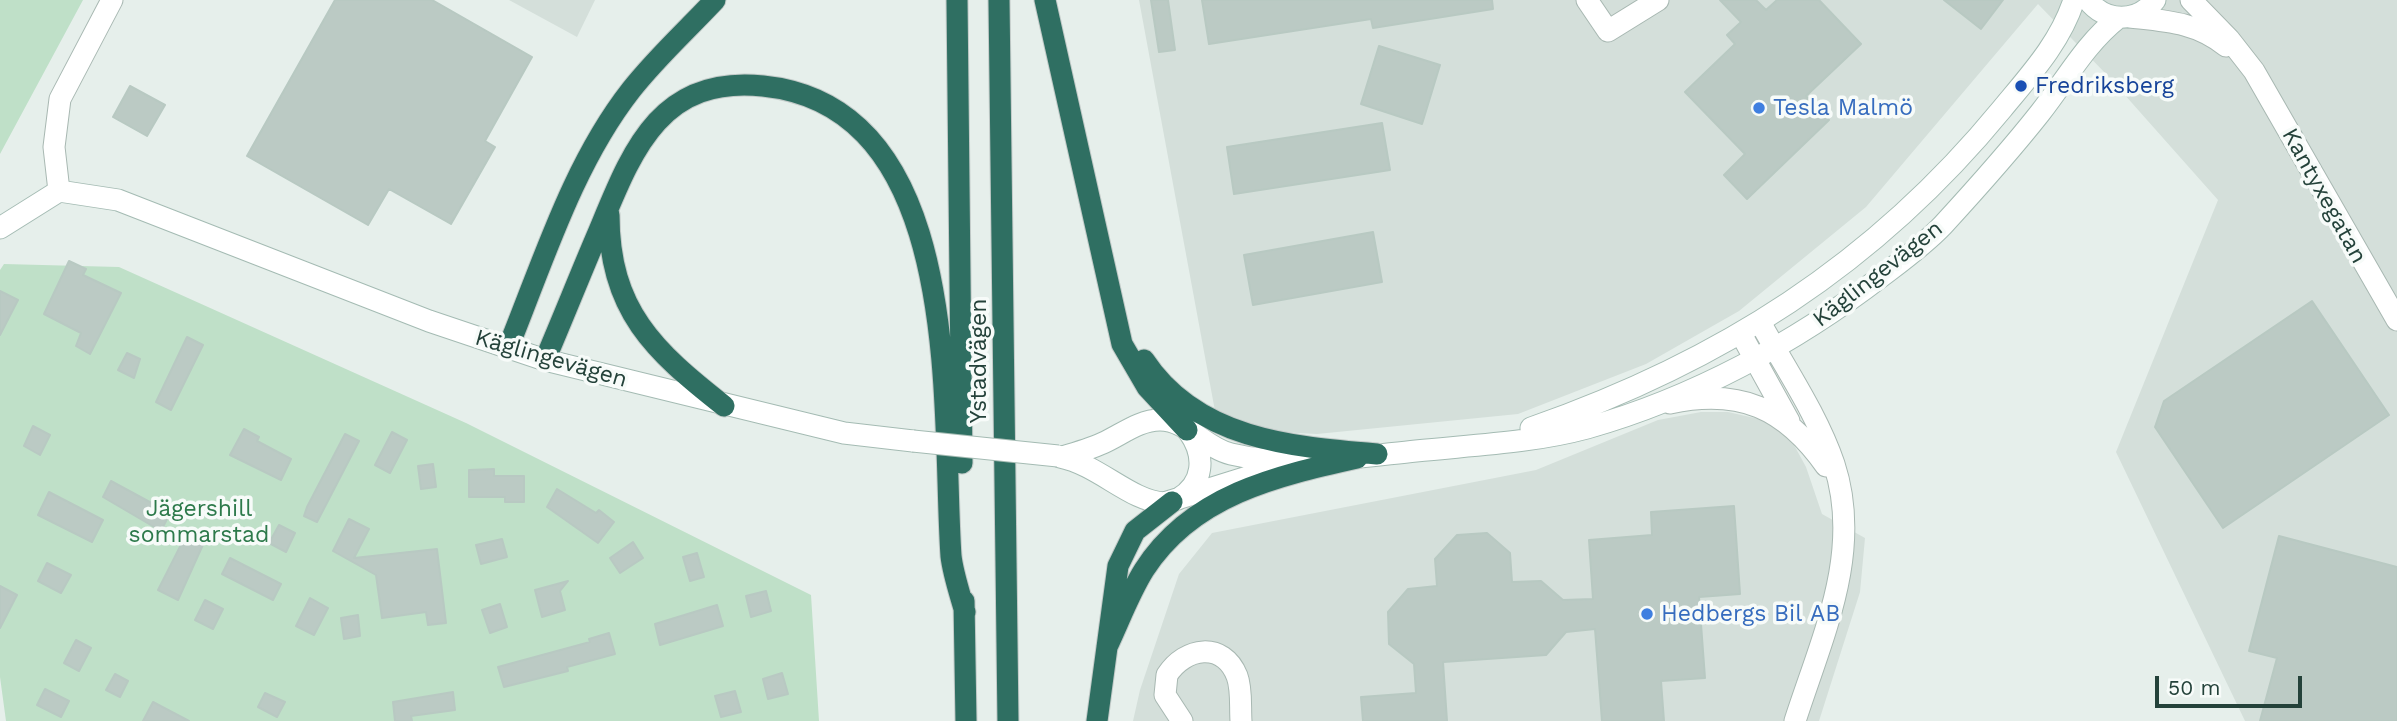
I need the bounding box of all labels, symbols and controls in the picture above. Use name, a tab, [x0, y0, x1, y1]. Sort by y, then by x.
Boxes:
place label: Fredriksberg	[2035, 72, 2174, 100]
marker: Fredriksberg	[2013, 78, 2029, 94]
place label: Tesla Malmö	[1773, 94, 1913, 122]
marker: Tesla Malmö	[1751, 100, 1767, 116]
street label: Kantyxegatan	[2276, 124, 2372, 268]
street label: Käglingevägen	[1808, 215, 1948, 333]
street label: Ystadvägen	[965, 298, 993, 424]
street label: Käglingevägen	[472, 324, 630, 394]
park label: Jägershill sommarstad	[129, 495, 269, 549]
place label: Hedbergs Bil AB	[1661, 600, 1840, 628]
marker: Hedbergs Bil AB	[1639, 606, 1655, 622]
scale bar	[2159, 662, 2306, 706]
text: 50 m	[2168, 675, 2220, 700]

